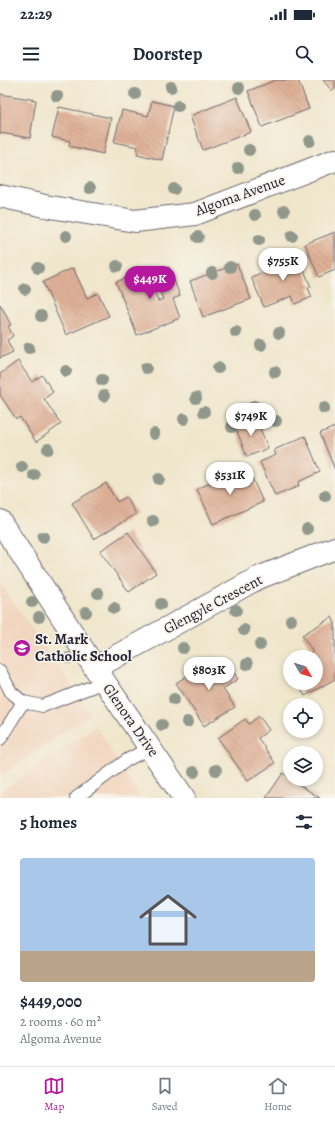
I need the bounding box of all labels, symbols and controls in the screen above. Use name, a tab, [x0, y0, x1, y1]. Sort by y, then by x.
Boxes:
text: 22:29	[20, 4, 52, 24]
text: Doorstep	[133, 42, 202, 66]
icon: menu	[20, 43, 42, 65]
icon: search	[293, 43, 315, 65]
street label: Algoma Avenue	[191, 169, 288, 221]
pin: $755K	[255, 248, 311, 282]
text: $755K	[267, 252, 299, 269]
pin: $449K	[122, 266, 178, 300]
text: $449K	[134, 270, 166, 287]
pin: $749K	[223, 403, 279, 437]
text: $749K	[235, 407, 267, 424]
pin: $531K	[202, 462, 258, 496]
text: $531K	[215, 466, 245, 483]
street label: Glengyle Crescent	[160, 569, 266, 639]
place label: St. Mark Catholic School	[35, 629, 132, 666]
school or university icon: St. Mark Catholic School	[12, 638, 32, 658]
north arrow	[283, 650, 323, 690]
map controls	[283, 650, 323, 786]
pin: $803K	[181, 657, 237, 691]
text: $803K	[193, 661, 225, 678]
street label: Glenora Drive	[98, 679, 164, 761]
button: locate	[283, 698, 323, 738]
button: layers	[283, 746, 323, 786]
text: 5 homes	[20, 811, 77, 834]
icon: filters	[293, 811, 315, 833]
icon: home	[132, 884, 204, 956]
text: $449,000	[20, 990, 82, 1013]
text: 2 rooms · 60 m²	[20, 1013, 101, 1030]
text: Algoma Avenue	[20, 1030, 102, 1047]
tab: Map	[43, 1075, 65, 1114]
tab: Saved	[152, 1075, 178, 1114]
tab: Home	[264, 1075, 292, 1114]

